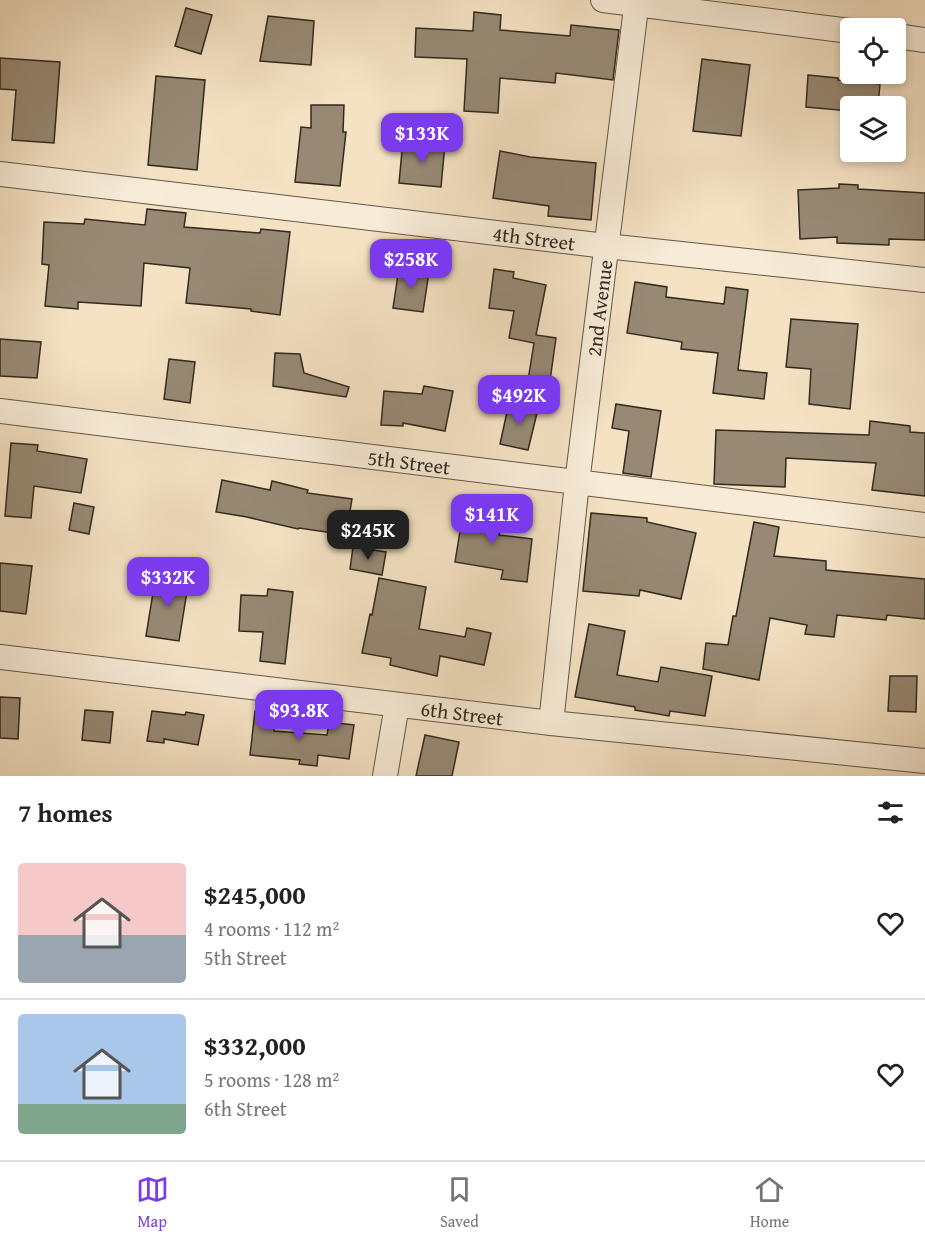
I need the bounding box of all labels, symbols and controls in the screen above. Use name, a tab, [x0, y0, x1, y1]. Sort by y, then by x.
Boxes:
map controls	[840, 18, 906, 162]
button: locate	[840, 18, 906, 84]
button: layers	[840, 96, 906, 162]
pin: $133K	[380, 113, 464, 164]
text: $133K	[395, 118, 449, 147]
street label: 4th Street	[491, 219, 577, 257]
pin: $258K	[369, 239, 453, 290]
text: $258K	[384, 244, 438, 273]
street label: 2nd Avenue	[579, 258, 619, 358]
pin: $492K	[477, 375, 561, 426]
text: $492K	[492, 380, 546, 409]
street label: 5th Street	[366, 443, 452, 481]
pin: $141K	[450, 494, 534, 545]
text: $141K	[465, 499, 519, 528]
pin: $245K	[326, 510, 410, 561]
text: $245K	[341, 515, 395, 544]
pin: $332K	[126, 557, 210, 608]
text: $332K	[141, 562, 195, 591]
pin: $93.8K	[250, 690, 348, 741]
street label: 6th Street	[419, 694, 505, 732]
text: $93.8K	[269, 695, 329, 724]
text: 7 homes	[18, 793, 113, 832]
icon: filters	[874, 796, 907, 829]
text: $245,000	[204, 875, 306, 914]
icon: home	[66, 887, 138, 959]
icon: heart	[874, 907, 907, 940]
text: 4 rooms · 112 m²	[204, 914, 339, 943]
text: 5th Street	[204, 943, 287, 972]
text: $332,000	[204, 1026, 306, 1065]
icon: home	[66, 1038, 138, 1110]
icon: heart	[874, 1058, 907, 1091]
text: 5 rooms · 128 m²	[204, 1065, 339, 1094]
text: 6th Street	[204, 1094, 287, 1123]
tab: Map	[136, 1173, 169, 1233]
tab: Saved	[440, 1173, 479, 1233]
tab: Home	[750, 1173, 789, 1233]

